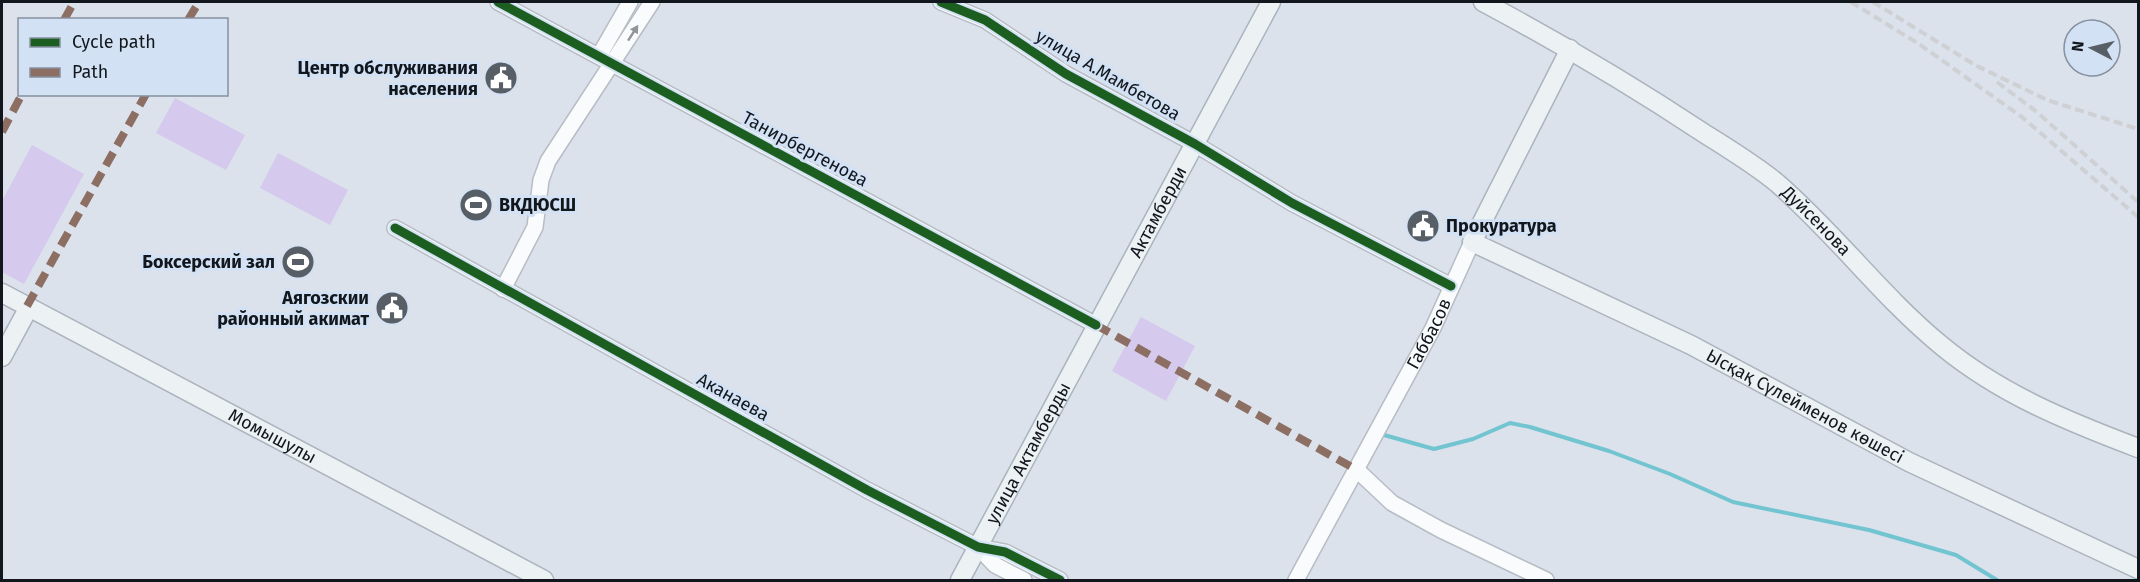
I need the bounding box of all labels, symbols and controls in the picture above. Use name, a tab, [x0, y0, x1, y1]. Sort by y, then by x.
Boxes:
legend	[18, 18, 228, 96]
north arrow	[2062, 18, 2122, 78]
one-way arrow	[627, 24, 638, 41]
street label: улица А.Мамбетова	[1032, 25, 1184, 125]
text: Cycle path	[72, 31, 156, 53]
text: N	[2068, 40, 2088, 53]
place label: Центр обслуживания населения	[297, 57, 478, 100]
public building icon: Центр обслуживания населения	[483, 60, 519, 96]
text: Path	[72, 61, 108, 83]
street label: Танирбергенова	[738, 107, 872, 191]
street label: Актамберди	[1125, 162, 1192, 261]
street label: Дуйсенова	[1776, 181, 1856, 260]
sports icon: ВКДЮСШ	[458, 187, 494, 223]
place label: ВКДЮСШ	[499, 194, 576, 216]
public building icon: Прокуратура	[1405, 208, 1441, 244]
place label: Прокуратура	[1446, 215, 1557, 237]
sports icon: Боксерский зал	[280, 244, 316, 280]
place label: Боксерский зал	[142, 251, 275, 273]
place label: Аягозскии районный акимат	[217, 287, 369, 330]
public building icon: Аягозскии районный акимат	[374, 290, 410, 326]
street label: Габбасов	[1402, 295, 1456, 373]
street label: Ысқақ Сүлейменов көшесі	[1703, 344, 1908, 468]
street label: Аканаева	[693, 368, 773, 426]
street label: улица Актамберды	[981, 378, 1075, 528]
street label: Момышулы	[225, 404, 320, 468]

